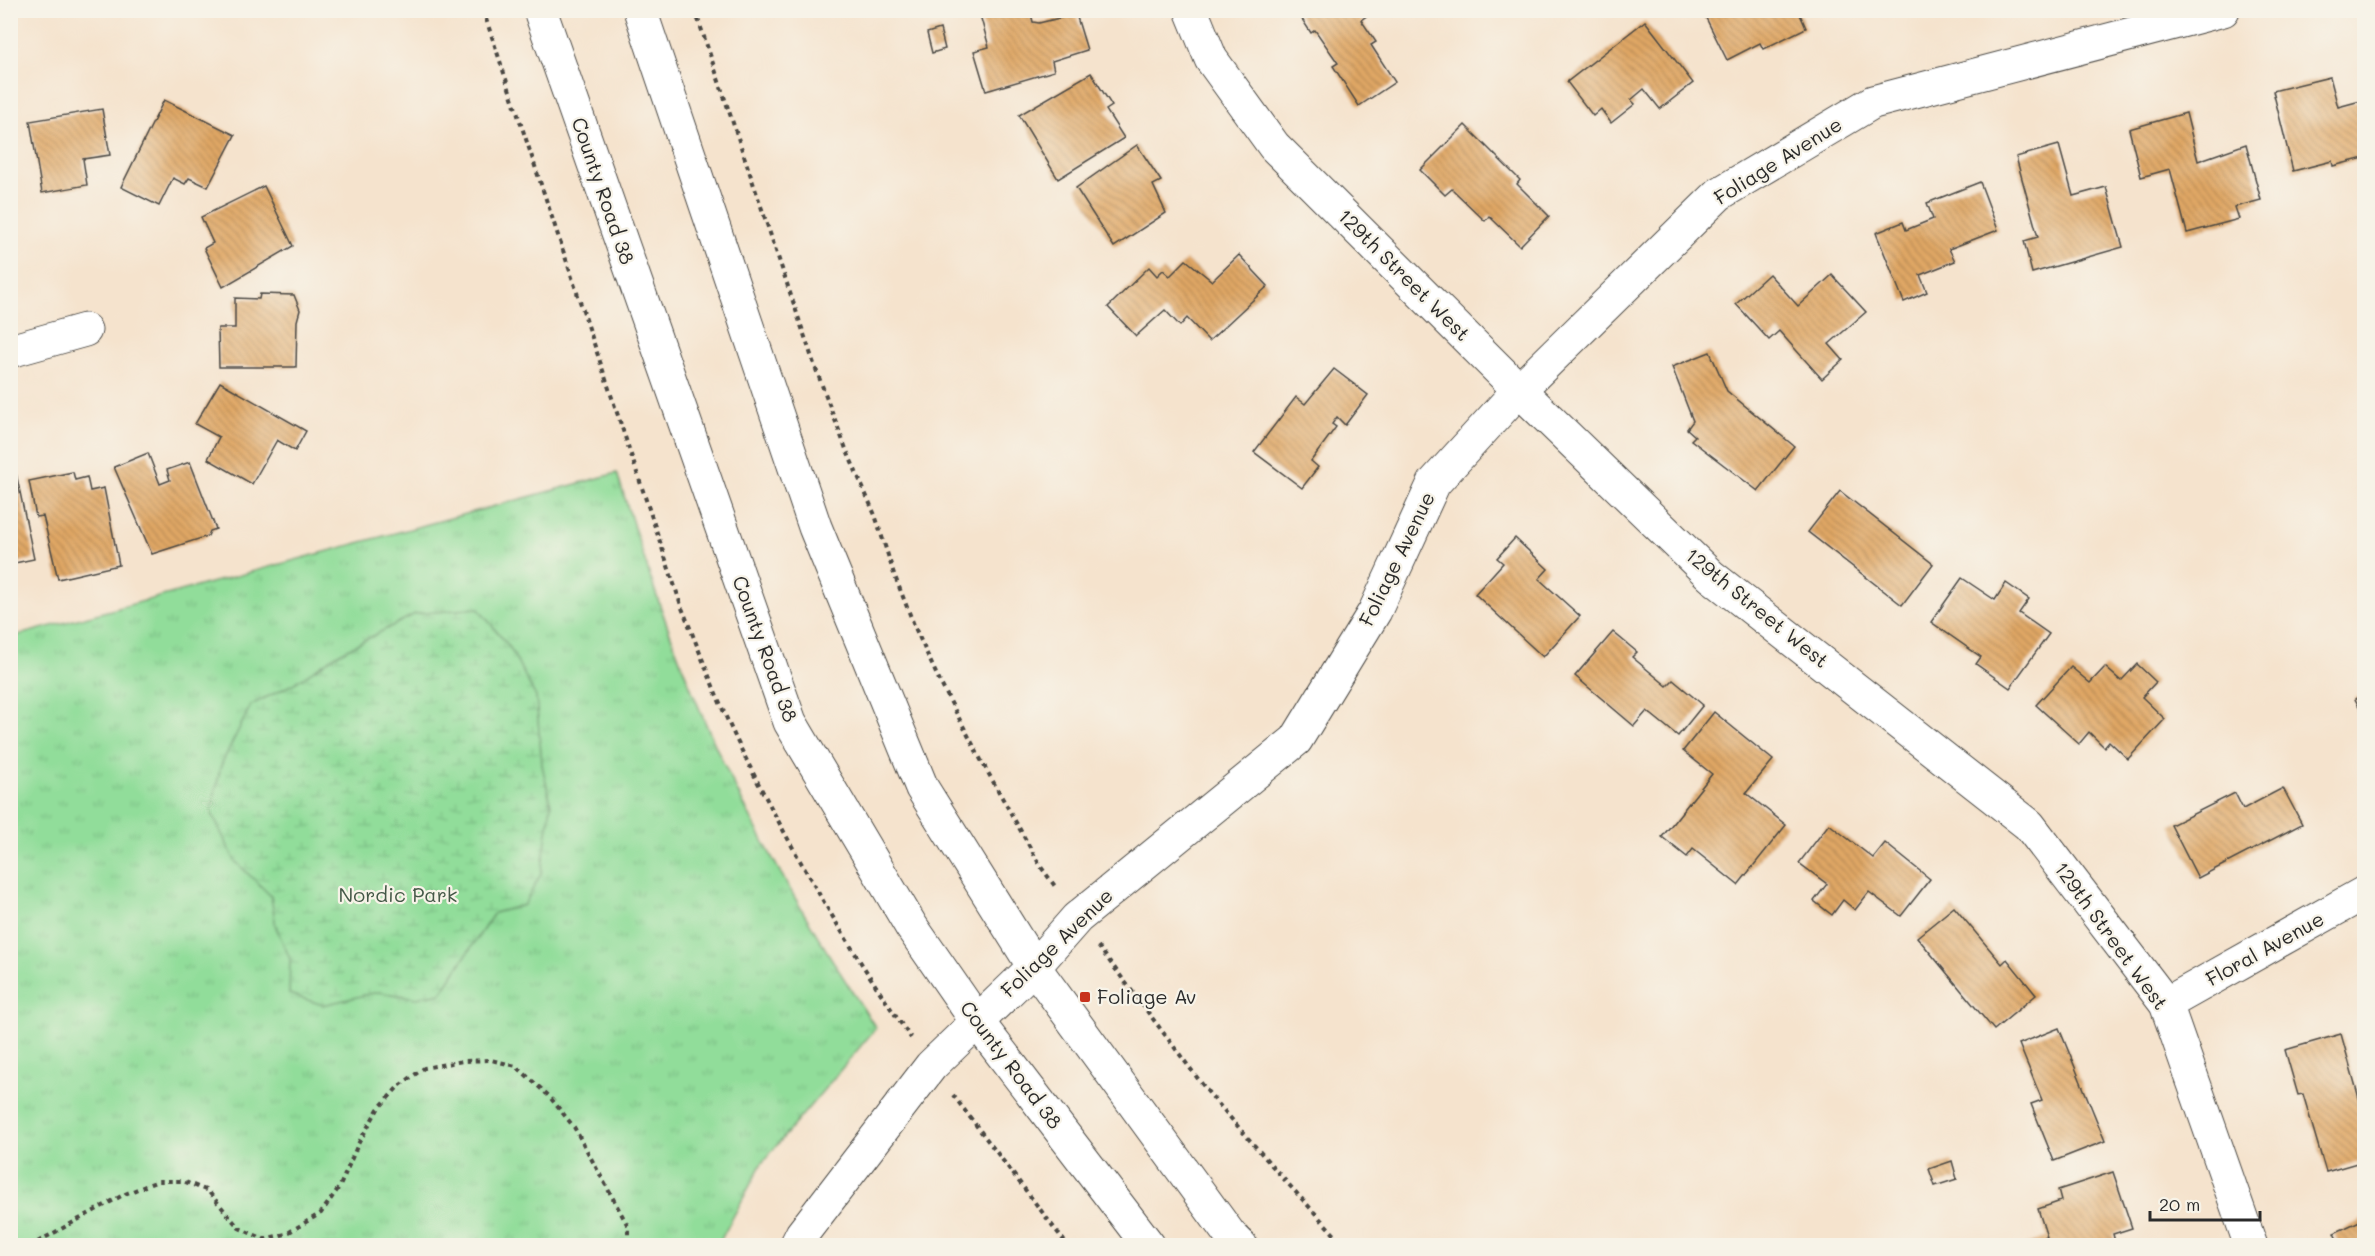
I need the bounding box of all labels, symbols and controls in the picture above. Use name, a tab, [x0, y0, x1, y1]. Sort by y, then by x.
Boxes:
street label: Foliage Avenue	[1709, 110, 1846, 210]
street label: County Road 38	[567, 114, 641, 268]
street label: 129th Street West	[1333, 203, 1476, 346]
street label: Foliage Avenue	[1352, 487, 1440, 630]
street label: 129th Street West	[1681, 541, 1835, 673]
street label: County Road 38	[727, 572, 804, 725]
street label: 129th Street West	[2049, 856, 2174, 1015]
park label: Nordic Park	[339, 881, 457, 907]
street label: Foliage Avenue	[995, 882, 1118, 1002]
street label: Floral Avenue	[2201, 905, 2328, 991]
place label: Foliage Av	[1097, 983, 1196, 1009]
marker: Foliage Av	[1078, 990, 1092, 1004]
street label: County Road 38	[955, 995, 1068, 1134]
scale bar	[2150, 1184, 2260, 1222]
text: 20 m	[2159, 1192, 2200, 1216]

